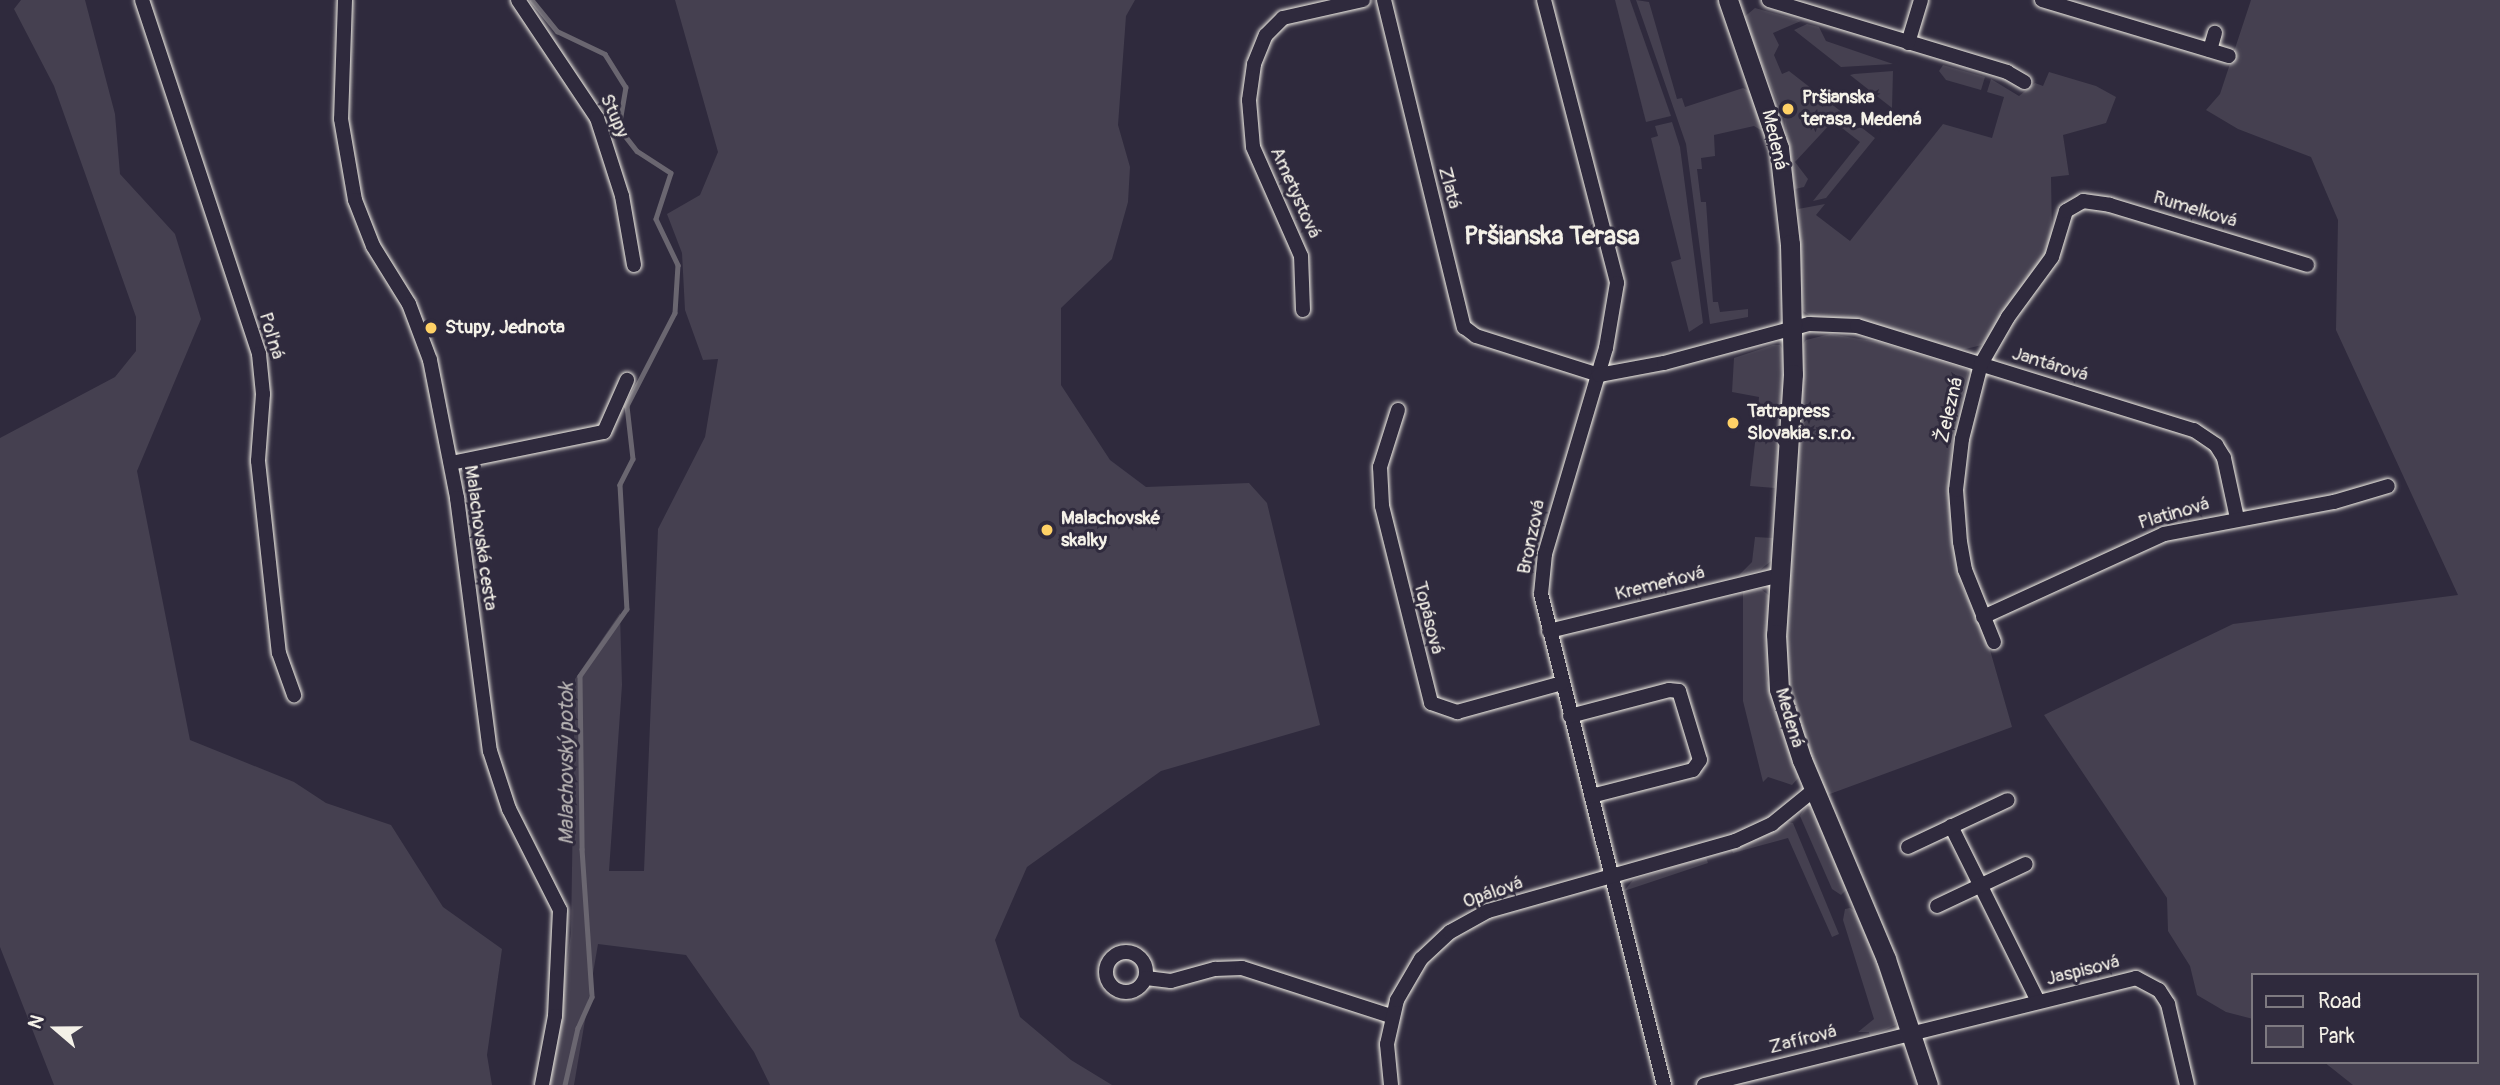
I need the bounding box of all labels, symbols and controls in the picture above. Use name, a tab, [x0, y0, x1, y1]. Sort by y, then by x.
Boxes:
place label: Pršianska terasa, Medená	[1802, 87, 1922, 131]
street label: Stupy	[595, 91, 633, 141]
marker: Pršianska terasa, Medená	[1780, 101, 1796, 117]
street label: Medená	[1756, 108, 1792, 172]
street label: Ametystová	[1265, 144, 1325, 242]
street label: Zlatá	[1433, 165, 1465, 211]
street label: Rumelková	[2150, 186, 2240, 234]
district label: Pršianska Terasa	[1464, 221, 1640, 253]
street label: Poľná	[253, 310, 289, 362]
place label: Stupy, Jednota	[445, 317, 565, 339]
marker: Stupy, Jednota	[423, 320, 439, 336]
street label: Jantárová	[2009, 343, 2091, 387]
street label: Železná	[1931, 375, 1969, 445]
place label: Tatrapress Slovakia. s.r.o.	[1747, 401, 1855, 445]
marker: Tatrapress Slovakia. s.r.o.	[1725, 415, 1741, 431]
street label: Malachovská cesta	[459, 464, 501, 612]
street label: Platinová	[2136, 493, 2212, 535]
street label: Bronzová	[1513, 498, 1551, 576]
place label: Malachovské skalky	[1061, 508, 1161, 552]
marker: Malachovské skalky	[1039, 522, 1055, 538]
street label: Kremeňová	[1613, 562, 1707, 606]
street label: Topásová	[1408, 579, 1448, 657]
water label: Malachovský potok	[554, 683, 580, 845]
street label: Medená	[1770, 685, 1808, 751]
street label: Opálová	[1460, 872, 1526, 914]
street label: Jaspisová	[2044, 951, 2122, 991]
legend	[2252, 973, 2479, 1064]
text: Road	[2318, 988, 2362, 1015]
north arrow	[21, 994, 91, 1064]
text: N	[23, 1012, 50, 1032]
street label: Zafírová	[1767, 1021, 1839, 1059]
text: Park	[2318, 1023, 2355, 1050]

